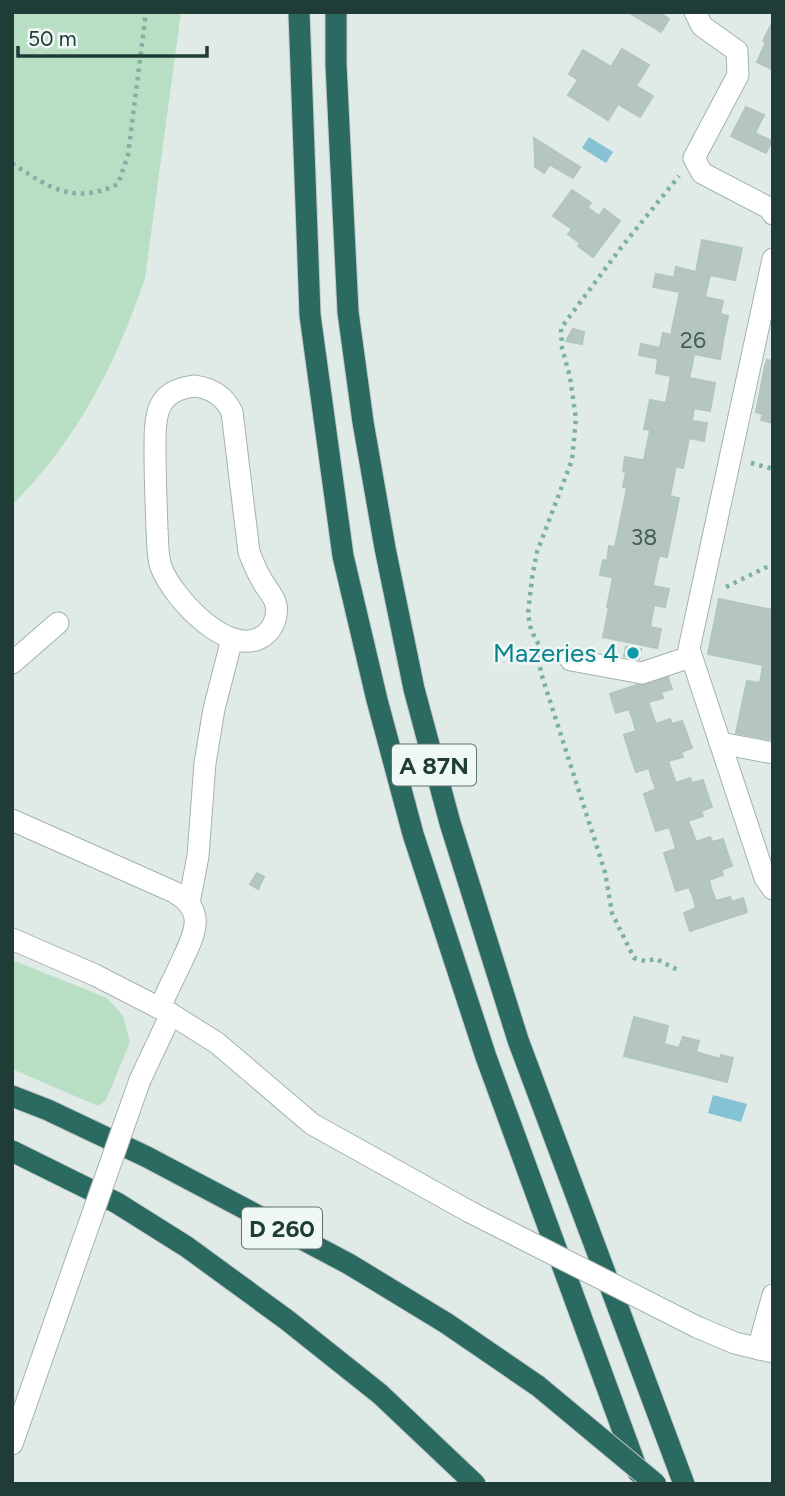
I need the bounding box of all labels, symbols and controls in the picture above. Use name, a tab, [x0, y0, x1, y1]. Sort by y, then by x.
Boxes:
scale bar	[18, 14, 206, 58]
text: 50 m	[28, 26, 77, 51]
house number: 26	[680, 326, 706, 354]
house number: 38	[631, 523, 657, 551]
place label: Mazeries 4	[493, 637, 619, 669]
marker: Mazeries 4	[625, 645, 641, 661]
road number: A 87N	[392, 744, 476, 786]
road number: D 260	[242, 1208, 322, 1248]

